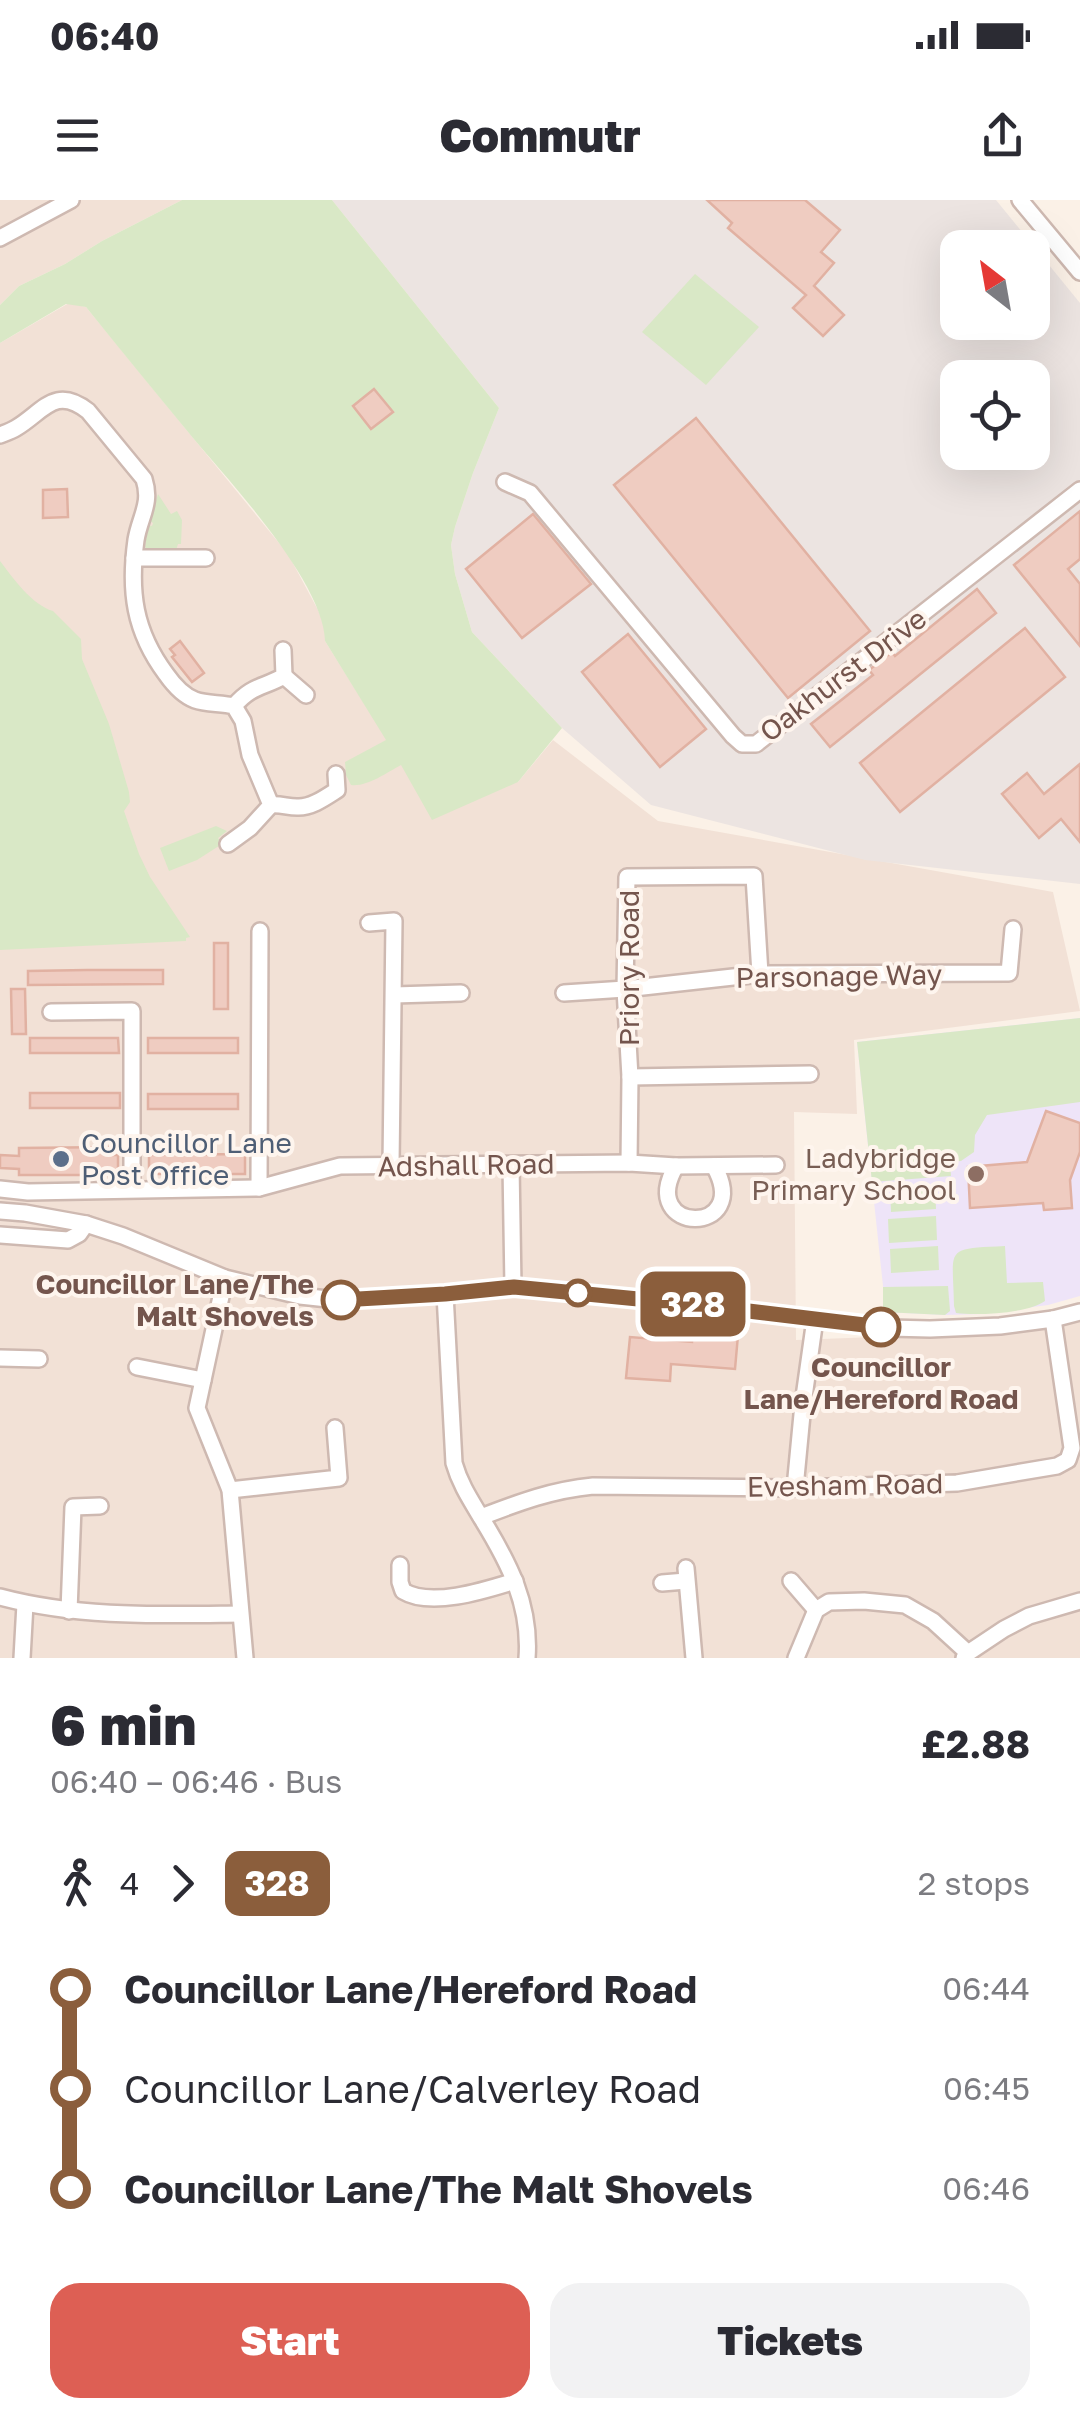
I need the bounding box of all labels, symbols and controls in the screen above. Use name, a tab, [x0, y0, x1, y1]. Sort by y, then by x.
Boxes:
text: 06:40	[50, 13, 159, 58]
icon: menu	[50, 108, 105, 163]
text: Commutr	[439, 108, 641, 162]
icon: share	[975, 108, 1030, 163]
north arrow	[940, 230, 1050, 340]
map controls	[940, 230, 1050, 470]
button: locate	[940, 360, 1050, 470]
street label: Oakhurst Drive	[753, 601, 932, 748]
street label: Priory Road	[612, 890, 645, 1046]
street label: Parsonage Way	[735, 957, 943, 994]
place label: Councillor Lane Post Office	[81, 1126, 292, 1191]
place label: Ladybridge Primary School	[751, 1141, 956, 1206]
street label: Adshall Road	[377, 1146, 555, 1183]
marker: Councillor Lane Post Office	[50, 1148, 72, 1170]
marker: Ladybridge Primary School	[965, 1163, 987, 1185]
place label: Councillor Lane/The Malt Shovels	[36, 1267, 314, 1332]
line badge: 328	[636, 1272, 750, 1336]
unlabelled marker	[565, 1280, 591, 1306]
marker: Councillor Lane/The Malt Shovels	[322, 1281, 360, 1319]
text: 328	[660, 1283, 726, 1325]
marker: Councillor Lane/Hereford Road	[862, 1308, 900, 1346]
place label: Councillor Lane/Hereford Road	[744, 1350, 1018, 1415]
street label: Evesham Road	[747, 1466, 943, 1503]
text: 6 min	[50, 1691, 196, 1757]
text: £2.88	[921, 1721, 1030, 1766]
text: 06:40 – 06:46 · Bus	[50, 1762, 342, 1800]
icon: walk	[50, 1856, 105, 1911]
icon: forward	[155, 1856, 210, 1911]
text: 328	[245, 1862, 310, 1904]
text: 4	[120, 1864, 140, 1902]
text: 2 stops	[918, 1864, 1030, 1902]
text: Councillor Lane/Hereford Road	[124, 1966, 697, 2011]
text: 06:44	[942, 1969, 1030, 2007]
text: Councillor Lane/Calverley Road	[124, 2066, 701, 2111]
text: 06:45	[943, 2069, 1030, 2107]
text: Councillor Lane/The Malt Shovels	[124, 2166, 753, 2211]
text: 06:46	[942, 2169, 1030, 2207]
button: Start	[50, 2283, 530, 2398]
button: Tickets	[550, 2283, 1030, 2398]

